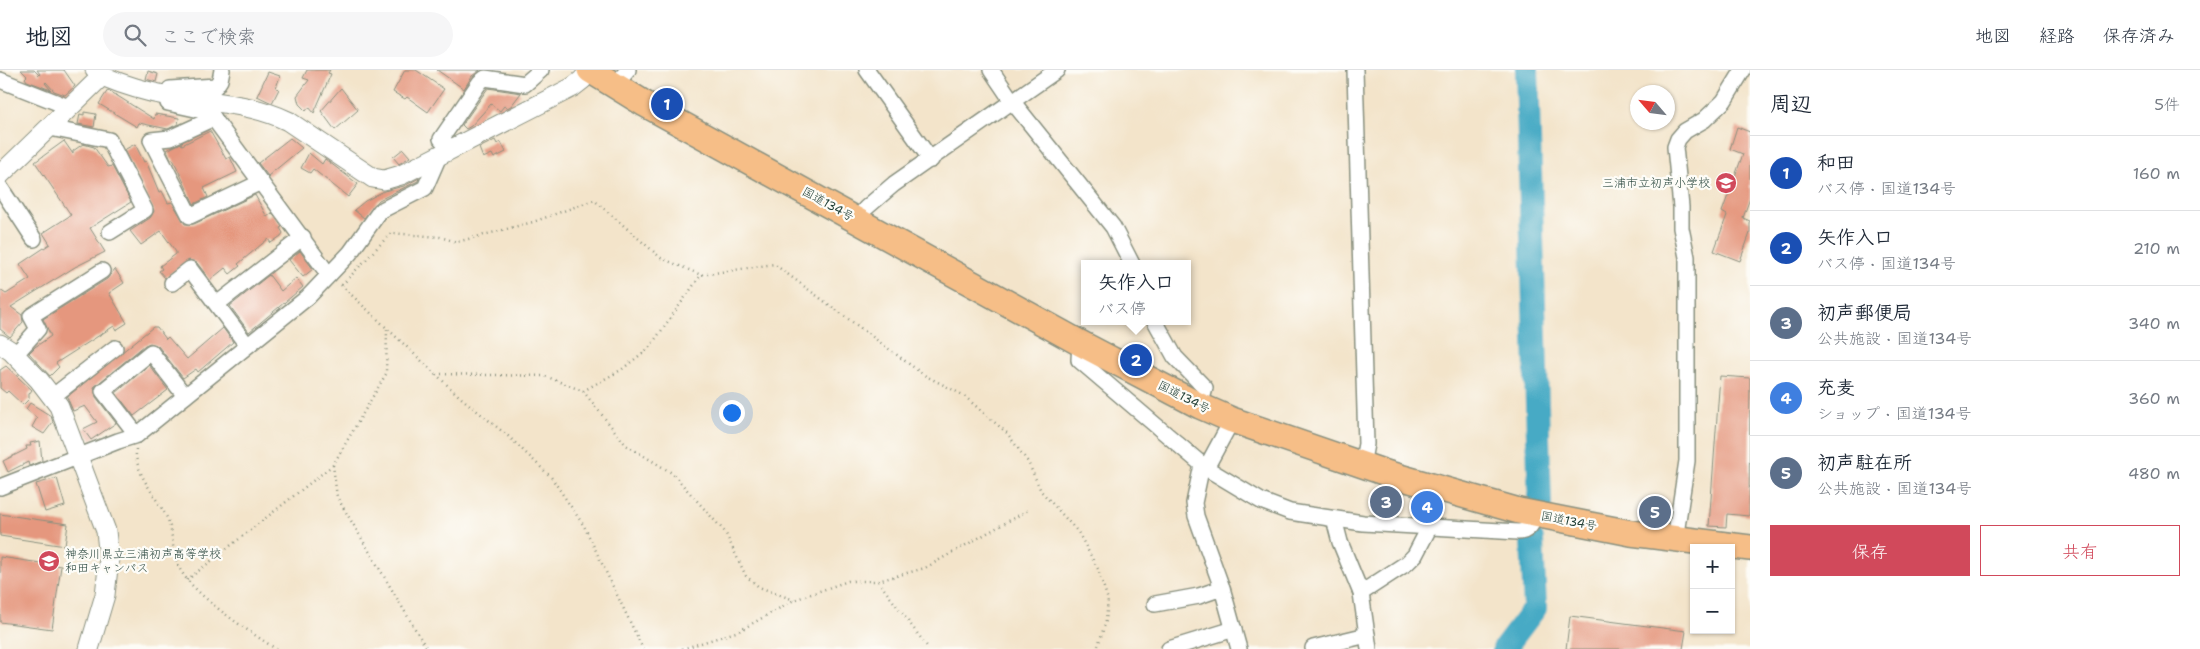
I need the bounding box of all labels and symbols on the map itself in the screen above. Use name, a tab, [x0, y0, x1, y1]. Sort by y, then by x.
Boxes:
pin: 1	[651, 85, 683, 123]
north arrow	[1630, 85, 1675, 130]
school or university icon: 三浦市立初声小学校	[1714, 171, 1738, 195]
place label: 三浦市立初声小学校	[1602, 175, 1710, 191]
street label: 国道134号	[799, 183, 857, 225]
pin: 2	[1120, 341, 1152, 379]
street label: 国道134号	[1155, 377, 1213, 417]
your location	[719, 400, 745, 426]
pin: 3	[1370, 483, 1402, 521]
pin: 4	[1411, 488, 1443, 526]
pin: 5	[1639, 493, 1671, 531]
street label: 国道134号	[1540, 508, 1598, 534]
place label: 神奈川県立三浦初声高等学校 和田キャンパス	[65, 546, 221, 576]
school or university icon: 神奈川県立三浦初声高等学校 和田キャンパス	[37, 549, 61, 573]

